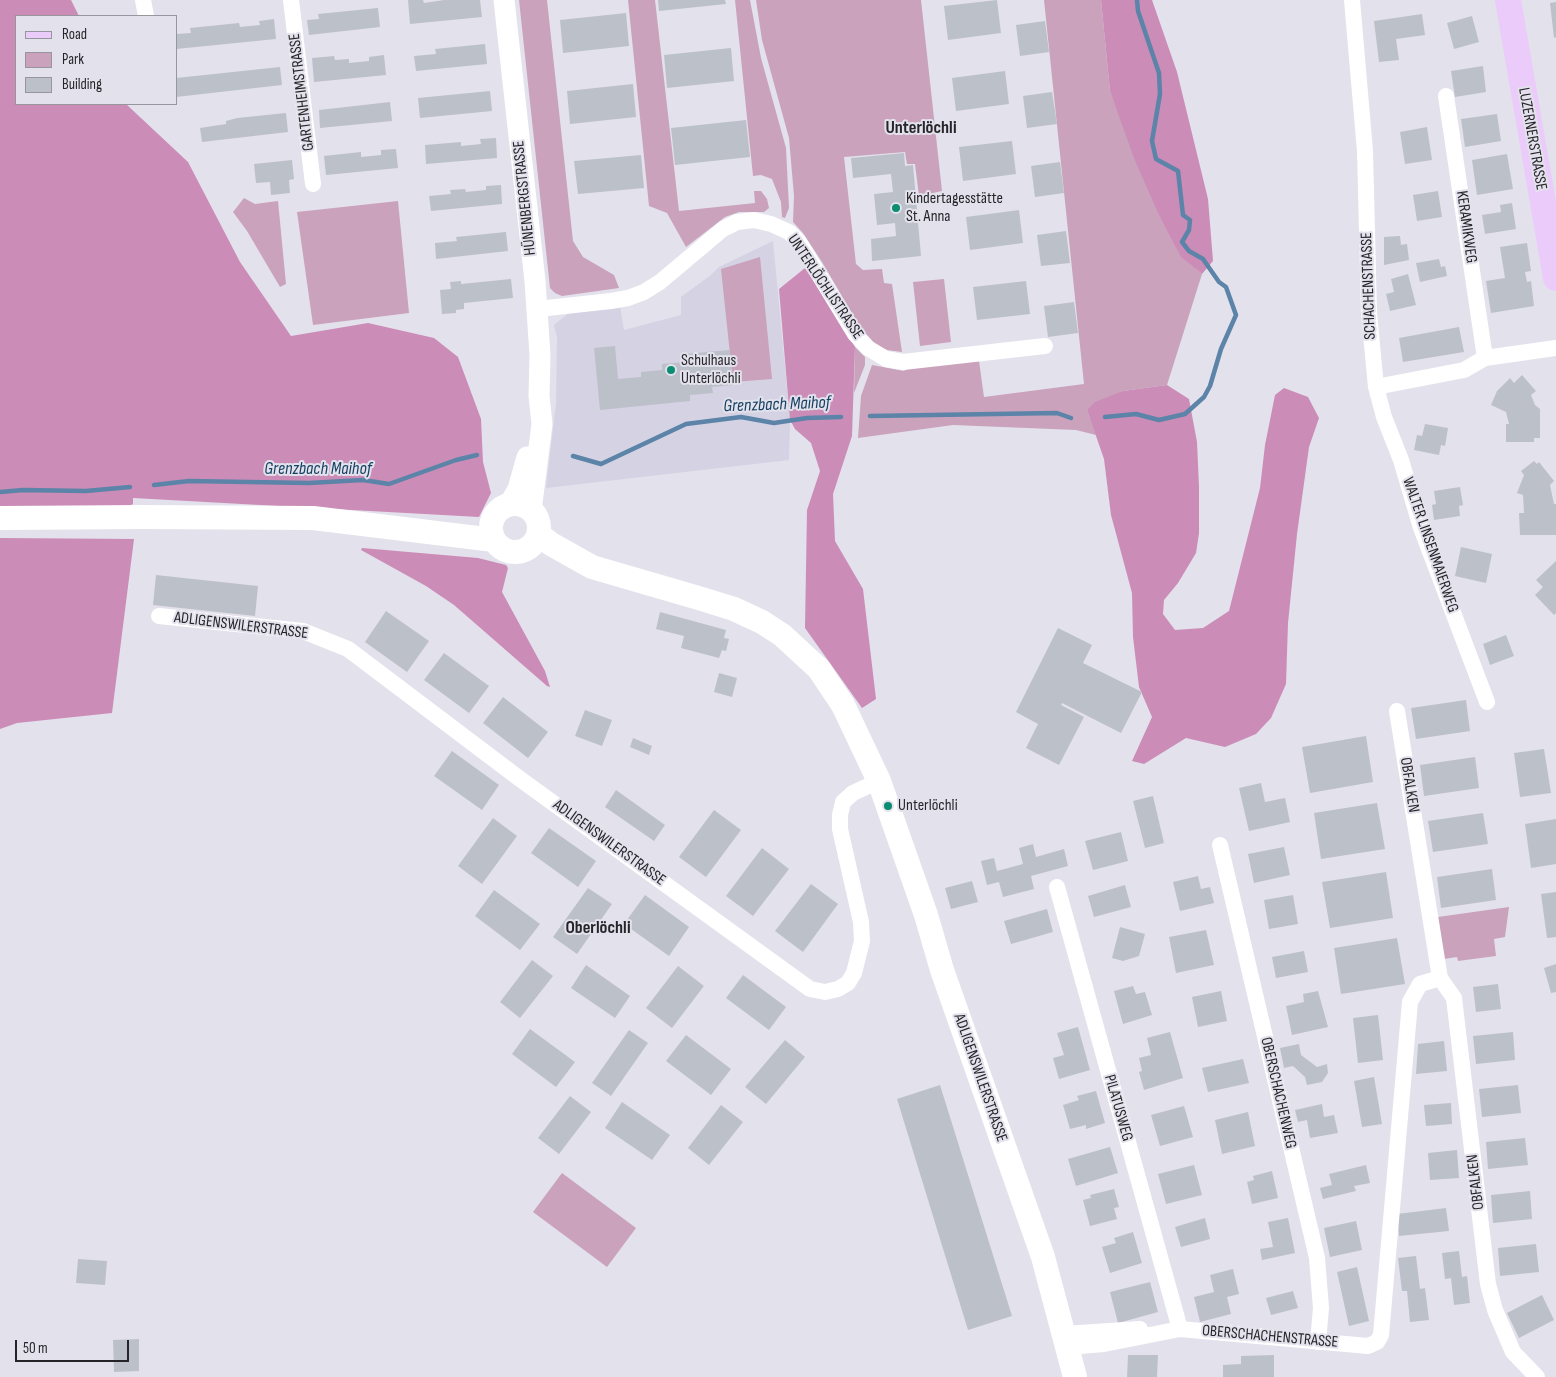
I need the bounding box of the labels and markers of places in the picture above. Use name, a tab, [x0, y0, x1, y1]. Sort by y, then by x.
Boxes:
place label: Kindertagesstätte St. Anna	[906, 189, 1003, 227]
marker: Kindertagesstätte St. Anna	[890, 202, 902, 214]
place label: Schulhaus Unterlöchli	[681, 351, 741, 389]
marker: Schulhaus Unterlöchli	[665, 364, 677, 376]
place label: Unterlöchli	[898, 796, 958, 816]
marker: Unterlöchli	[882, 800, 894, 812]

